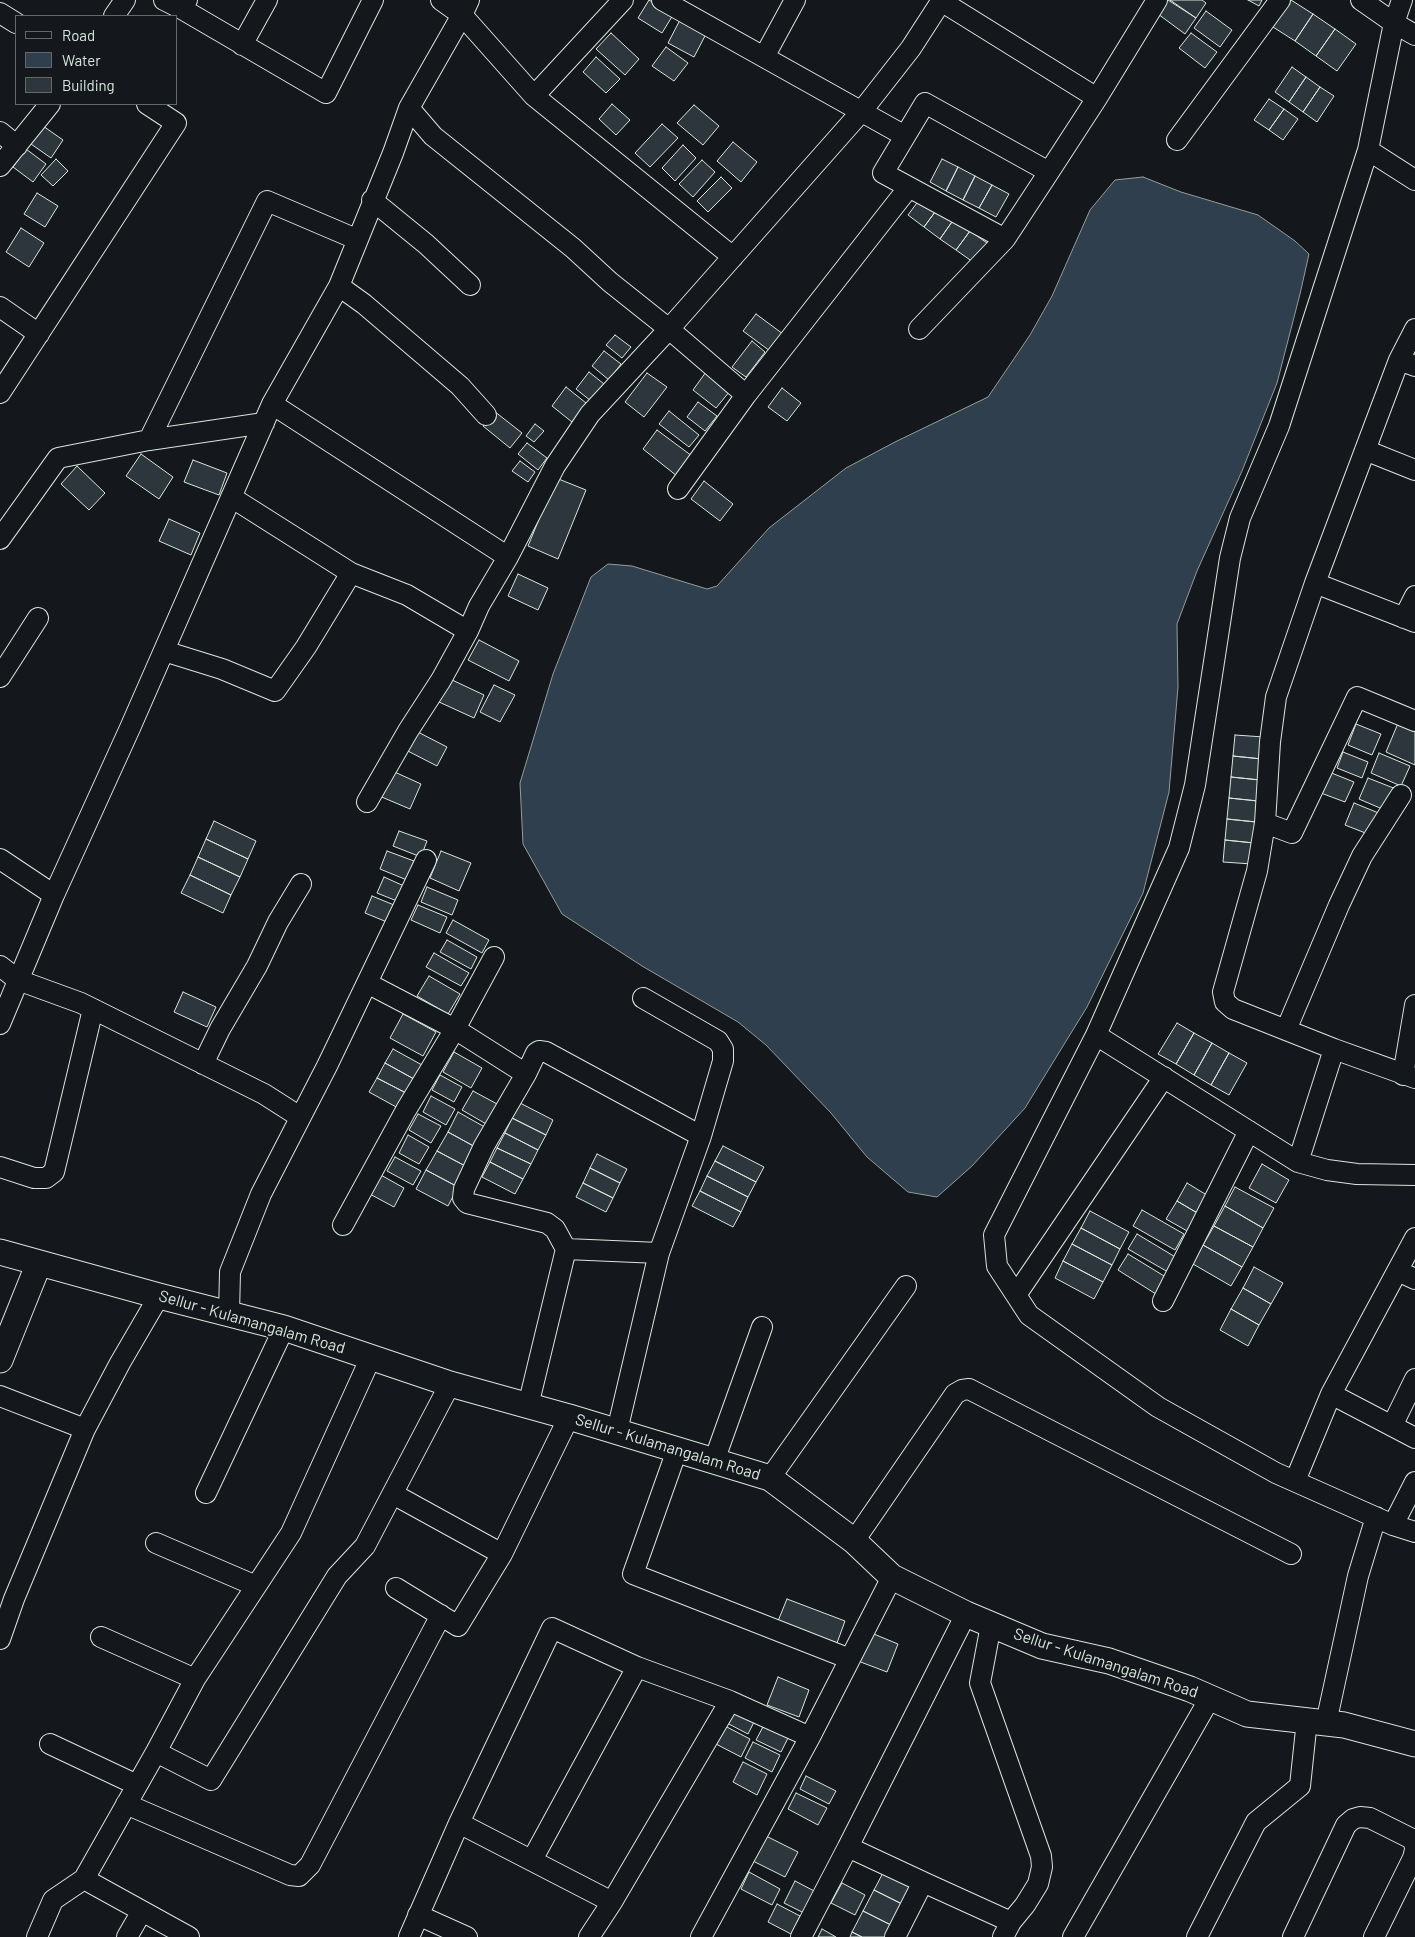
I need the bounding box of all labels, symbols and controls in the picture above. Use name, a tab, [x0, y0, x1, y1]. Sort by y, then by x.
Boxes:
legend	[15, 15, 178, 105]
text: Road	[62, 26, 95, 44]
text: Water	[62, 51, 101, 69]
text: Building	[62, 76, 115, 94]
street label: Sellur - Kulamangalam Road	[157, 1286, 347, 1358]
street label: Sellur - Kulamangalam Road	[573, 1410, 763, 1484]
street label: Sellur - Kulamangalam Road	[1011, 1624, 1201, 1702]

